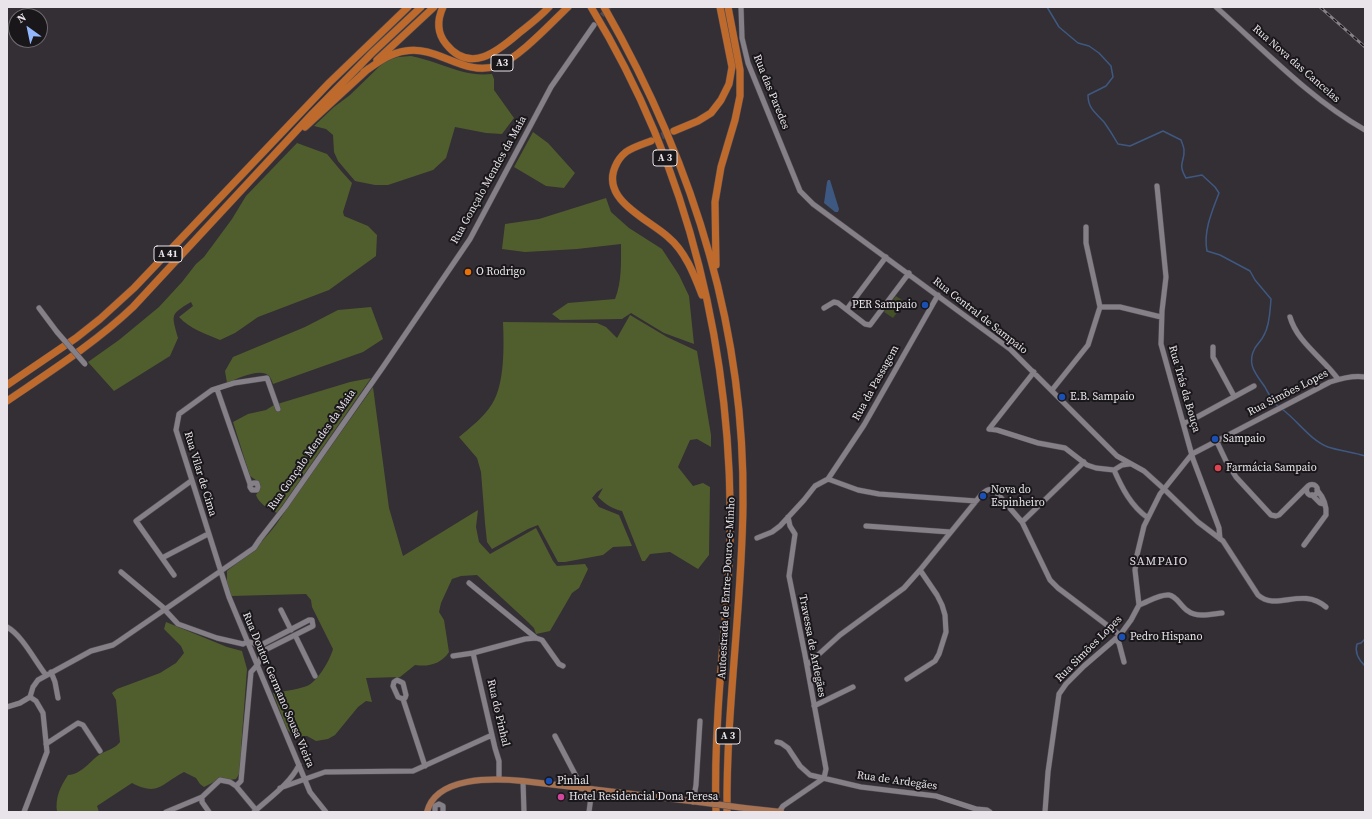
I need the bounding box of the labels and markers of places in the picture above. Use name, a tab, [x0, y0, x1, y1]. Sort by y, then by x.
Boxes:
place label: O Rodrigo	[476, 265, 525, 279]
marker: O Rodrigo	[463, 267, 473, 277]
place label: PER Sampaio	[852, 298, 917, 312]
marker: PER Sampaio	[920, 300, 930, 310]
place label: E.B. Sampaio	[1070, 390, 1135, 404]
marker: E.B. Sampaio	[1057, 392, 1067, 402]
place label: Sampaio	[1223, 432, 1265, 446]
marker: Sampaio	[1210, 434, 1220, 444]
place label: Farmácia Sampaio	[1226, 461, 1317, 475]
marker: Farmácia Sampaio	[1213, 463, 1223, 473]
place label: Nova do Espinheiro	[991, 483, 1045, 509]
marker: Nova do Espinheiro	[978, 491, 988, 501]
place label: Pedro Hispano	[1130, 630, 1203, 644]
marker: Pedro Hispano	[1117, 632, 1127, 642]
place label: Pinhal	[557, 774, 589, 788]
marker: Pinhal	[544, 776, 554, 786]
place label: Hotel Residencial Dona Teresa	[569, 790, 718, 804]
marker: Hotel Residencial Dona Teresa	[556, 792, 566, 802]

